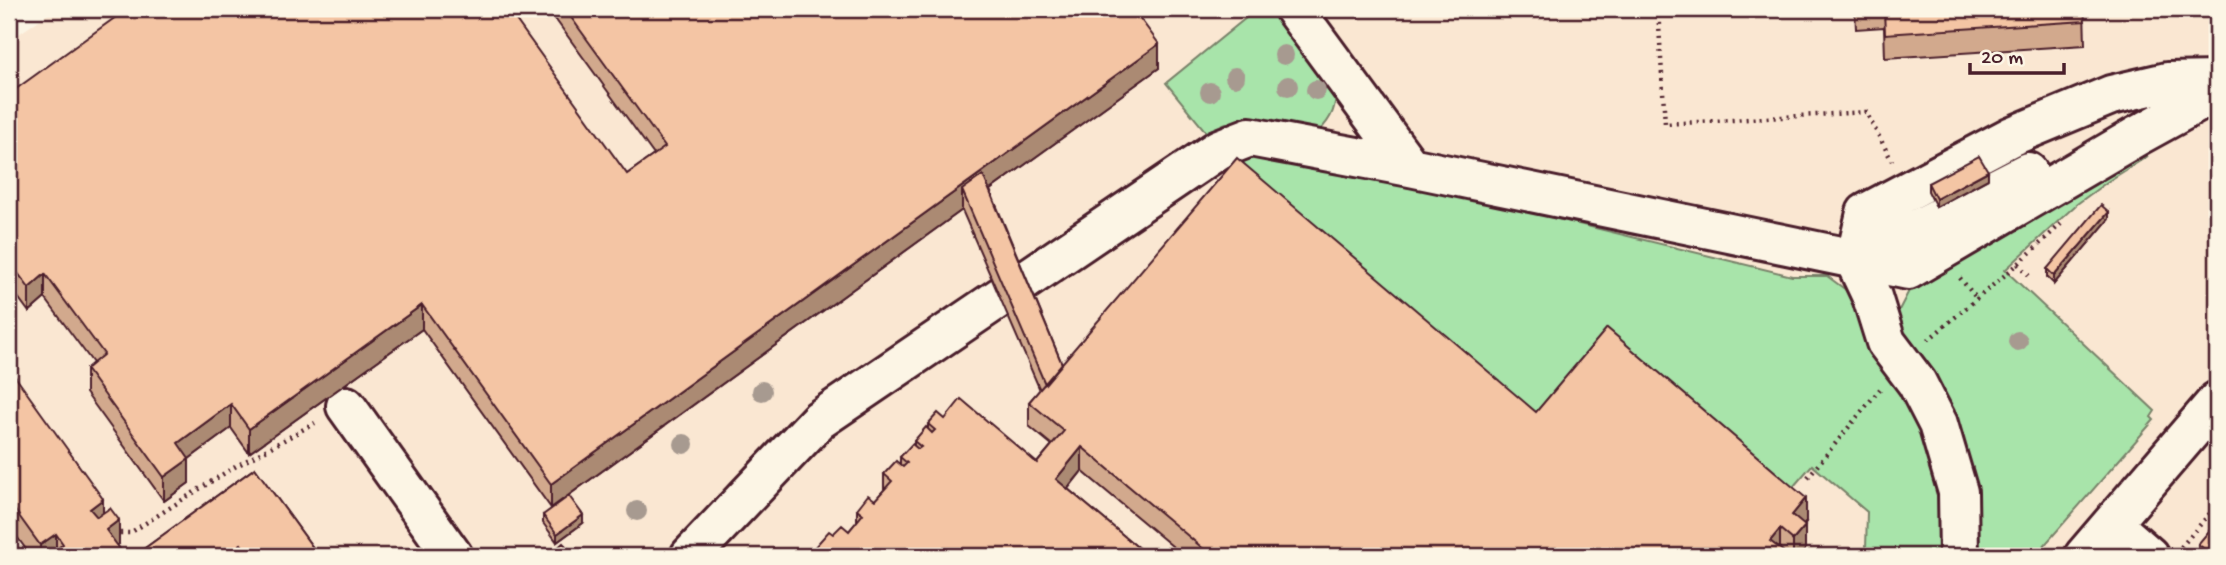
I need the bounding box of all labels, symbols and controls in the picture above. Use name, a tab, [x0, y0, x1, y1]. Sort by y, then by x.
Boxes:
scale bar	[1970, 32, 2065, 76]
text: 20 m	[1981, 47, 2023, 72]

